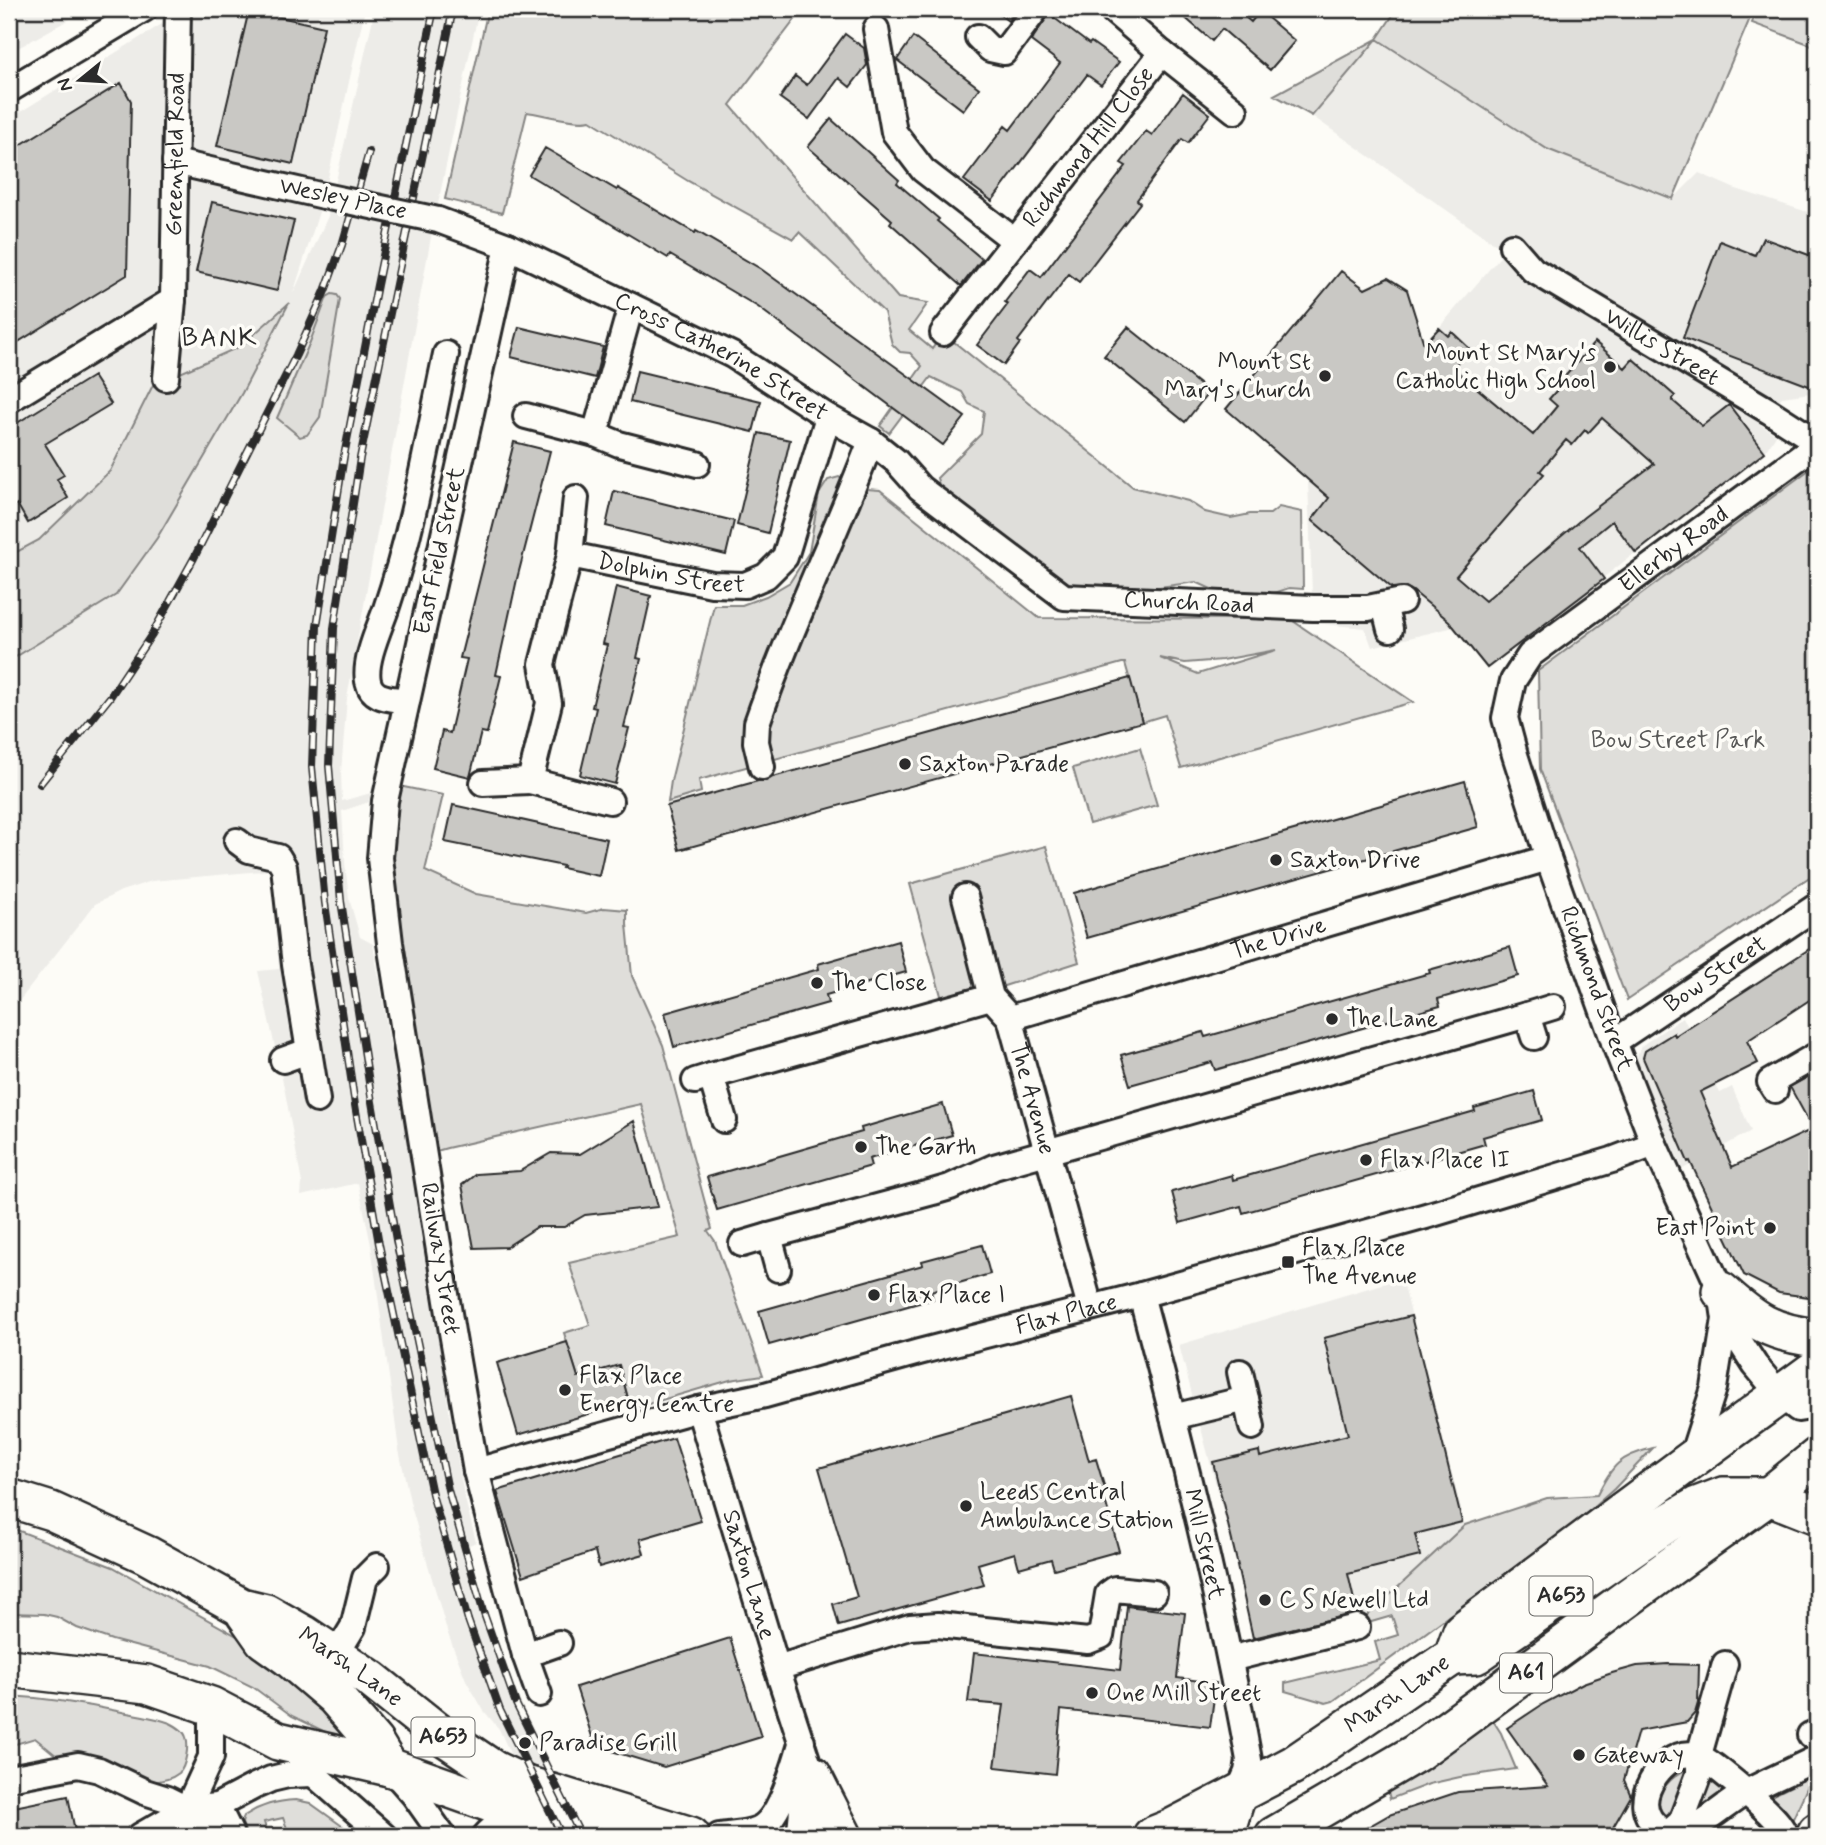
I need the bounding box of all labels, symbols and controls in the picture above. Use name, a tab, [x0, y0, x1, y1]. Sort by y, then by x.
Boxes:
north arrow	[46, 46, 116, 116]
street label: Richmond Hill Close	[1016, 60, 1161, 234]
street label: Greenfield Road	[159, 72, 192, 236]
text: N	[51, 75, 79, 95]
street label: Wesley Place	[276, 170, 410, 228]
street label: Cross Catherine Street	[609, 285, 834, 428]
street label: Willis Street	[1599, 301, 1725, 393]
district label: BANK	[181, 322, 259, 356]
place label: Mount St Mary's Catholic High School	[1395, 338, 1596, 399]
place label: Mount St Mary's Church	[1164, 347, 1311, 406]
marker: Mount St Mary's Catholic High School	[1602, 359, 1618, 375]
marker: Mount St Mary's Church	[1317, 368, 1333, 384]
street label: East Field Street	[407, 464, 473, 638]
street label: Ellerby Road	[1613, 499, 1735, 600]
street label: Dolphin Street	[595, 545, 745, 600]
street label: Church Road	[1123, 584, 1255, 621]
park label: Bow Street Park	[1591, 725, 1765, 756]
place label: Saxton Parade	[919, 749, 1069, 780]
marker: Saxton Parade	[897, 756, 913, 772]
place label: Saxton Drive	[1290, 845, 1421, 876]
marker: Saxton Drive	[1268, 852, 1284, 868]
street label: Richmond Street	[1552, 902, 1640, 1076]
street label: The Drive	[1227, 909, 1330, 967]
street label: Bow Street	[1658, 928, 1773, 1020]
place label: The Close	[831, 968, 927, 999]
marker: The Close	[809, 975, 825, 991]
place label: The Lane	[1346, 1004, 1438, 1035]
marker: The Lane	[1324, 1011, 1340, 1027]
street label: The Avenue	[1002, 1039, 1063, 1158]
place label: The Garth	[875, 1132, 976, 1163]
marker: The Garth	[853, 1139, 869, 1155]
place label: Flax Place II	[1380, 1145, 1510, 1176]
marker: Flax Place II	[1358, 1152, 1374, 1168]
street label: Railway Street	[413, 1180, 468, 1337]
place label: East Point	[1655, 1213, 1756, 1244]
marker: East Point	[1762, 1220, 1778, 1236]
place label: Flax Place The Avenue	[1302, 1233, 1417, 1292]
marker: Flax Place The Avenue	[1280, 1254, 1296, 1270]
place label: Flax Place I	[888, 1280, 1005, 1311]
street label: Flax Place	[1012, 1286, 1120, 1342]
marker: Flax Place I	[866, 1287, 882, 1303]
place label: Flax Place Energy Centre	[579, 1361, 734, 1422]
marker: Flax Place Energy Centre	[557, 1382, 573, 1398]
place label: Leeds Central Ambulance Station	[980, 1477, 1174, 1536]
street label: Mill Street	[1176, 1486, 1232, 1602]
marker: Leeds Central Ambulance Station	[958, 1498, 974, 1514]
street label: Saxton Lane	[715, 1506, 783, 1643]
road number: A653	[1530, 1576, 1592, 1616]
place label: C S Newell Ltd	[1279, 1585, 1429, 1616]
marker: C S Newell Ltd	[1257, 1592, 1273, 1608]
street label: Marsh Lane	[292, 1619, 409, 1714]
street label: Marsh Lane	[1338, 1647, 1456, 1741]
road number: A61	[1500, 1654, 1552, 1692]
place label: One Mill Street	[1106, 1678, 1261, 1709]
marker: One Mill Street	[1084, 1685, 1100, 1701]
road number: A653	[412, 1718, 474, 1756]
place label: Paradise Grill	[539, 1728, 677, 1759]
marker: Paradise Grill	[517, 1735, 533, 1751]
place label: Gateway	[1593, 1740, 1684, 1771]
marker: Gateway	[1571, 1747, 1587, 1763]

